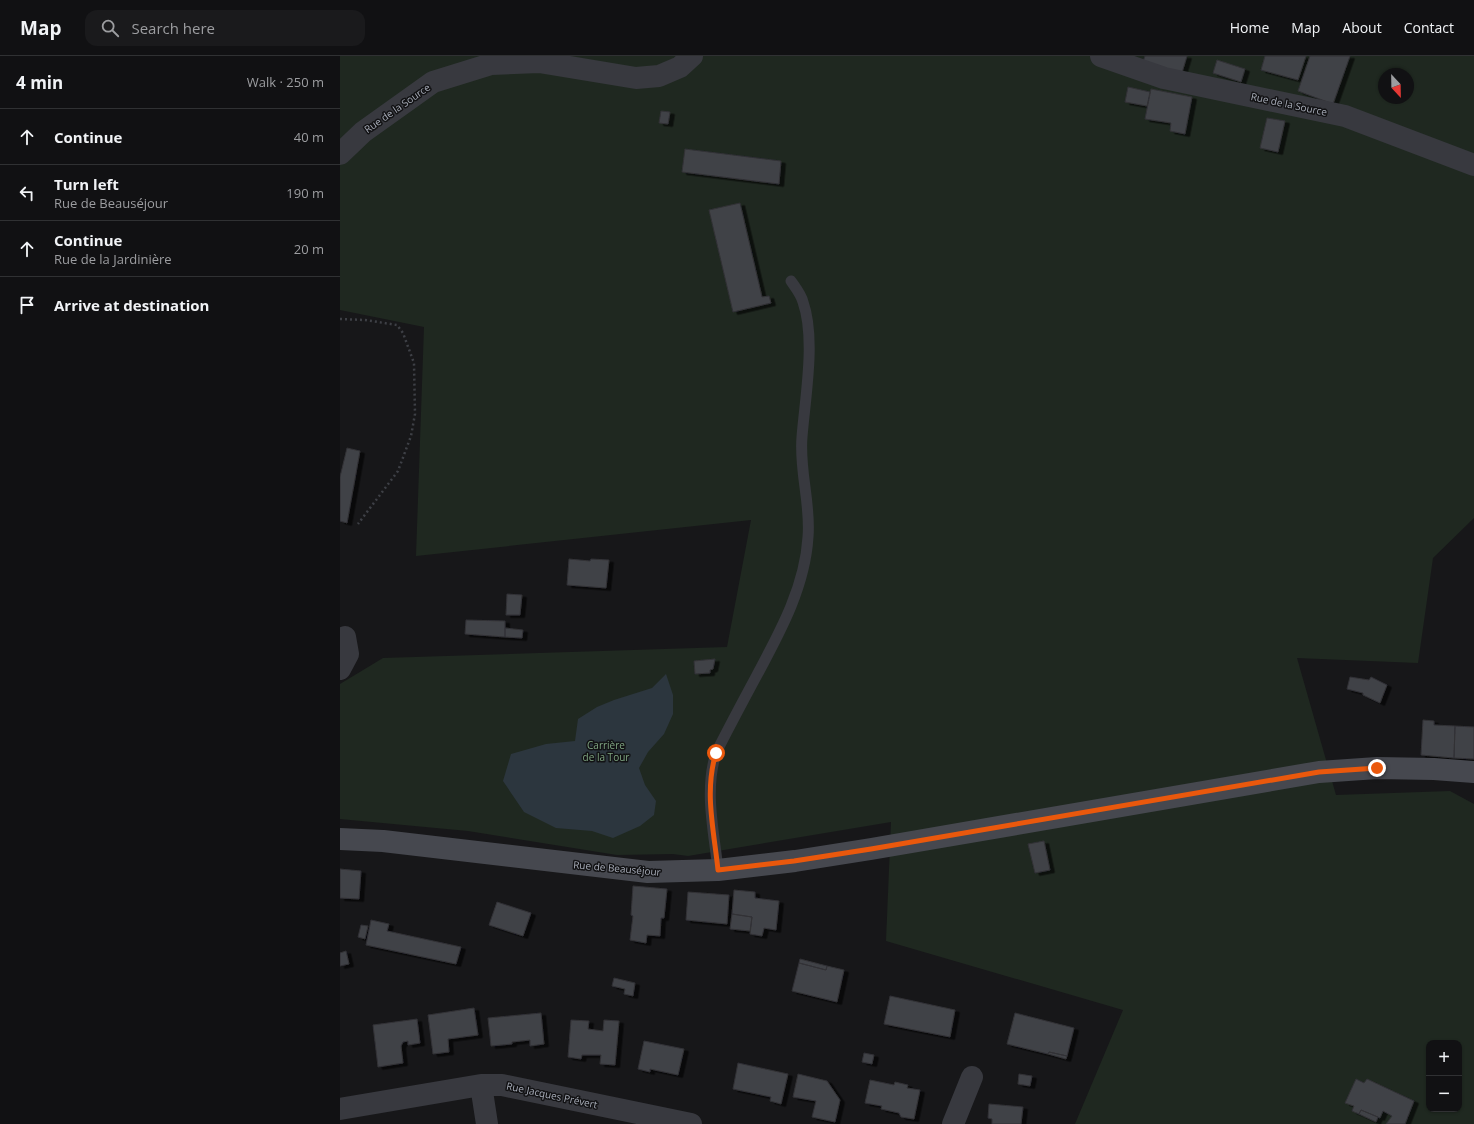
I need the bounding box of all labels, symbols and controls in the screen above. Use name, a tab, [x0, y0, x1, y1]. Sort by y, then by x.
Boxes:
search box	[85, 10, 365, 46]
text: Map	[20, 15, 61, 41]
icon: search	[99, 17, 121, 39]
text: Search here	[131, 18, 215, 38]
text: Home	[1230, 18, 1269, 37]
text: Map	[1291, 18, 1320, 37]
text: About	[1342, 18, 1382, 37]
text: Contact	[1404, 18, 1454, 37]
north arrow	[1378, 68, 1414, 104]
text: 4 min	[16, 71, 63, 94]
text: Walk · 250 m	[247, 73, 324, 91]
street label: Rue de la Source	[361, 80, 433, 136]
street label: Rue de la Source	[1250, 89, 1329, 119]
icon: ahead	[16, 126, 38, 148]
text: Continue	[54, 127, 122, 147]
text: 40 m	[294, 128, 324, 146]
text: Turn left	[54, 174, 119, 194]
icon: left	[16, 182, 38, 204]
text: 190 m	[286, 184, 324, 202]
text: Rue de Beauséjour	[54, 194, 168, 212]
text: Continue	[54, 230, 122, 250]
icon: ahead	[16, 238, 38, 260]
text: 20 m	[294, 240, 324, 258]
text: Rue de la Jardinière	[54, 250, 172, 268]
icon: arrive	[16, 294, 38, 316]
text: Arrive at destination	[54, 295, 209, 315]
park label: Carrière de la Tour	[583, 738, 629, 764]
route start	[707, 744, 725, 762]
route end	[1368, 759, 1386, 777]
street label: Rue de Beauséjour	[573, 857, 661, 879]
map controls	[1426, 1040, 1462, 1112]
button: +	[1426, 1040, 1462, 1076]
button: −	[1426, 1076, 1462, 1112]
street label: Rue Jacques Prévert	[505, 1079, 599, 1112]

